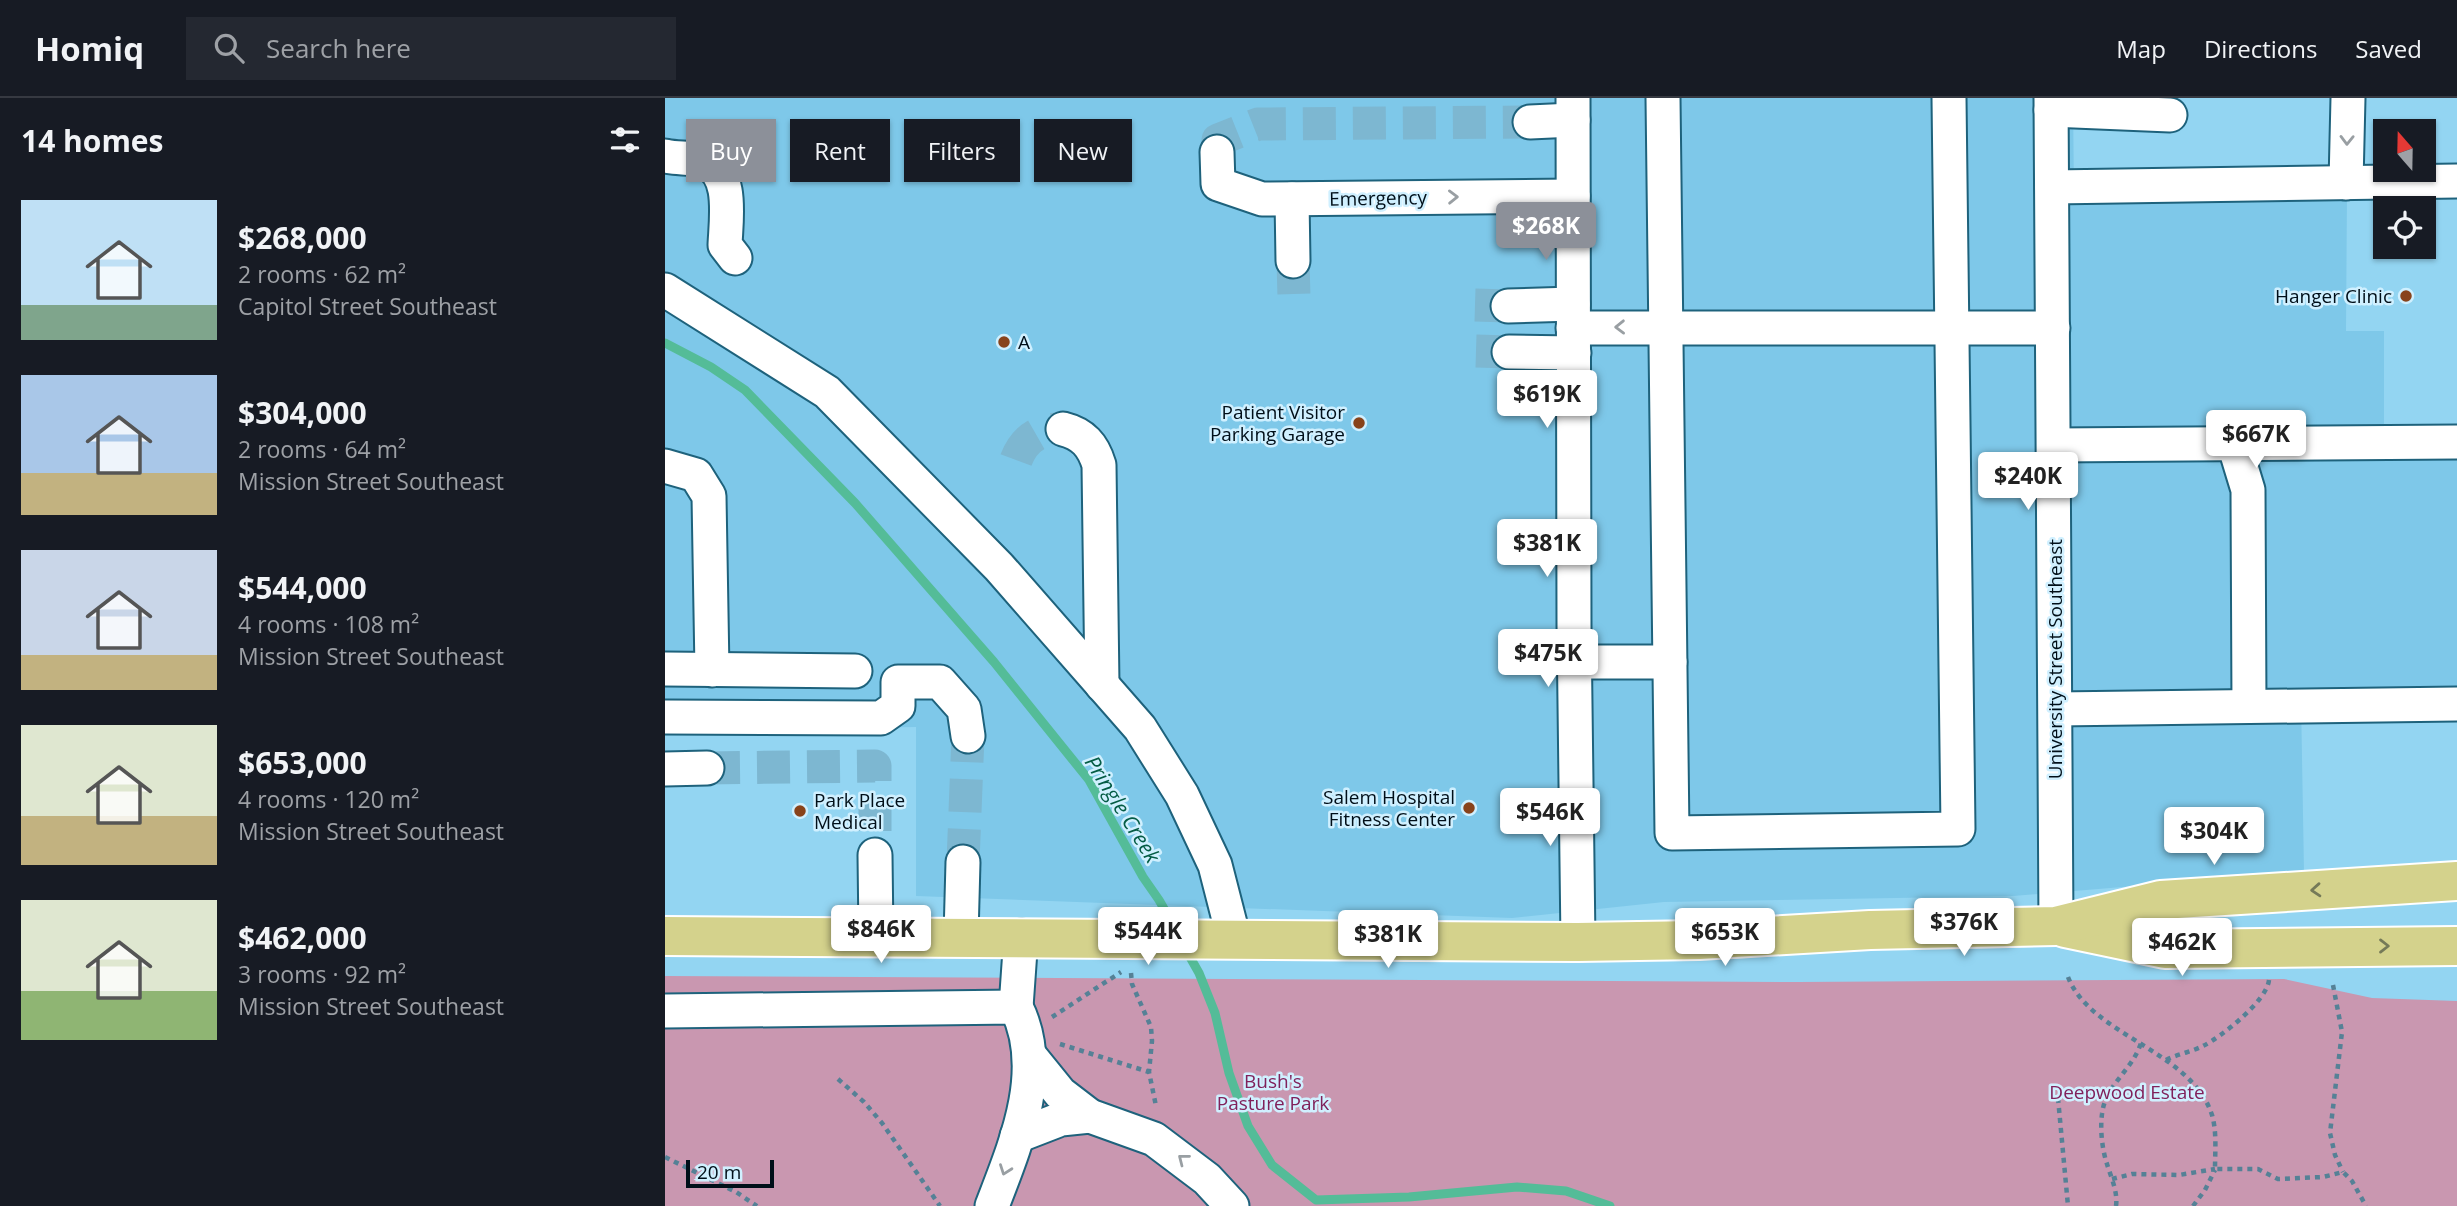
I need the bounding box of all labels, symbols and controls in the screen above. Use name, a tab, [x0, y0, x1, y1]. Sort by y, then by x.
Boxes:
search box	[186, 17, 676, 80]
text: Homiq	[35, 26, 144, 71]
icon: search	[210, 29, 248, 67]
text: Search here	[266, 30, 411, 66]
text: Map	[2116, 32, 2166, 65]
text: Directions	[2204, 32, 2317, 65]
text: Saved	[2355, 32, 2422, 65]
chip: Buy	[686, 119, 776, 182]
chip: Rent	[790, 119, 890, 182]
chip: Filters	[904, 119, 1020, 182]
chip: New	[1034, 119, 1132, 182]
north arrow	[2373, 119, 2436, 182]
map controls	[2373, 119, 2436, 259]
text: 14 homes	[21, 120, 164, 161]
icon: filters	[606, 121, 644, 159]
one-way arrow	[2339, 136, 2355, 146]
street label: Emergency	[1329, 184, 1428, 212]
one-way arrow	[1448, 189, 1458, 205]
button: locate	[2373, 196, 2436, 259]
pin: $268K	[1497, 202, 1595, 262]
text: $268K	[1512, 209, 1580, 241]
text: $268,000	[238, 217, 367, 258]
icon: home	[77, 228, 161, 312]
text: 2 rooms · 62 m²	[238, 258, 406, 290]
place label: Hanger Clinic	[2275, 283, 2392, 309]
marker: Hanger Clinic	[2398, 288, 2414, 304]
text: Capitol Street Southeast	[238, 290, 497, 322]
one-way arrow	[1614, 319, 1624, 335]
place label: A	[1018, 329, 1030, 355]
marker: A	[996, 334, 1012, 350]
pin: $619K	[1498, 370, 1596, 430]
text: $619K	[1513, 377, 1581, 409]
text: $304,000	[238, 392, 367, 433]
place label: Patient Visitor Parking Garage	[1210, 399, 1345, 447]
icon: home	[77, 403, 161, 487]
pin: $667K	[2207, 410, 2305, 470]
marker: Patient Visitor Parking Garage	[1351, 415, 1367, 431]
text: $667K	[2222, 417, 2290, 449]
text: 2 rooms · 64 m²	[238, 433, 406, 465]
pin: $240K	[1979, 452, 2077, 512]
text: $240K	[1994, 459, 2062, 491]
text: Mission Street Southeast	[238, 465, 504, 497]
pin: $381K	[1498, 519, 1596, 579]
text: $381K	[1513, 526, 1581, 558]
street label: University Street Southeast	[2042, 539, 2068, 779]
text: $544,000	[238, 567, 367, 608]
icon: home	[77, 578, 161, 662]
text: 4 rooms · 108 m²	[238, 608, 419, 640]
pin: $475K	[1499, 630, 1597, 689]
text: $475K	[1514, 636, 1582, 668]
text: Mission Street Southeast	[238, 640, 504, 672]
text: $653,000	[238, 742, 367, 783]
water label: Pringle Creek	[1079, 750, 1167, 869]
icon: home	[77, 753, 161, 837]
text: 4 rooms · 120 m²	[238, 783, 419, 815]
place label: Salem Hospital Fitness Center	[1323, 784, 1455, 832]
place label: Park Place Medical	[814, 787, 905, 835]
pin: $546K	[1501, 788, 1599, 848]
text: $546K	[1516, 795, 1584, 827]
marker: Salem Hospital Fitness Center	[1461, 800, 1477, 816]
marker: Park Place Medical	[792, 803, 808, 819]
pin: $304K	[2165, 808, 2263, 867]
text: $304K	[2180, 814, 2248, 846]
text: Mission Street Southeast	[238, 815, 504, 847]
one-way arrow	[2310, 882, 2321, 897]
pin: $376K	[1915, 898, 2013, 958]
text: $376K	[1930, 905, 1998, 937]
pin: $846K	[832, 906, 930, 965]
pin: $544K	[1099, 908, 1197, 967]
pin: $653K	[1676, 908, 1774, 968]
pin: $381K	[1339, 910, 1437, 970]
text: $846K	[847, 912, 915, 944]
text: $544K	[1114, 914, 1182, 946]
text: $653K	[1691, 915, 1759, 947]
text: $462,000	[238, 917, 367, 958]
text: $381K	[1354, 917, 1422, 949]
pin: $462K	[2133, 918, 2231, 978]
text: $462K	[2148, 925, 2216, 957]
icon: home	[77, 928, 161, 1012]
one-way arrow	[2379, 938, 2389, 954]
text: 3 rooms · 92 m²	[238, 958, 406, 990]
text: Mission Street Southeast	[238, 990, 504, 1022]
park label: Bush's Pasture Park	[1217, 1068, 1329, 1116]
park label: Deepwood Estate	[2049, 1079, 2205, 1105]
one-way arrow	[1178, 1155, 1190, 1168]
scale bar	[686, 1157, 773, 1189]
text: 20 m	[697, 1159, 741, 1185]
one-way arrow	[999, 1164, 1013, 1176]

